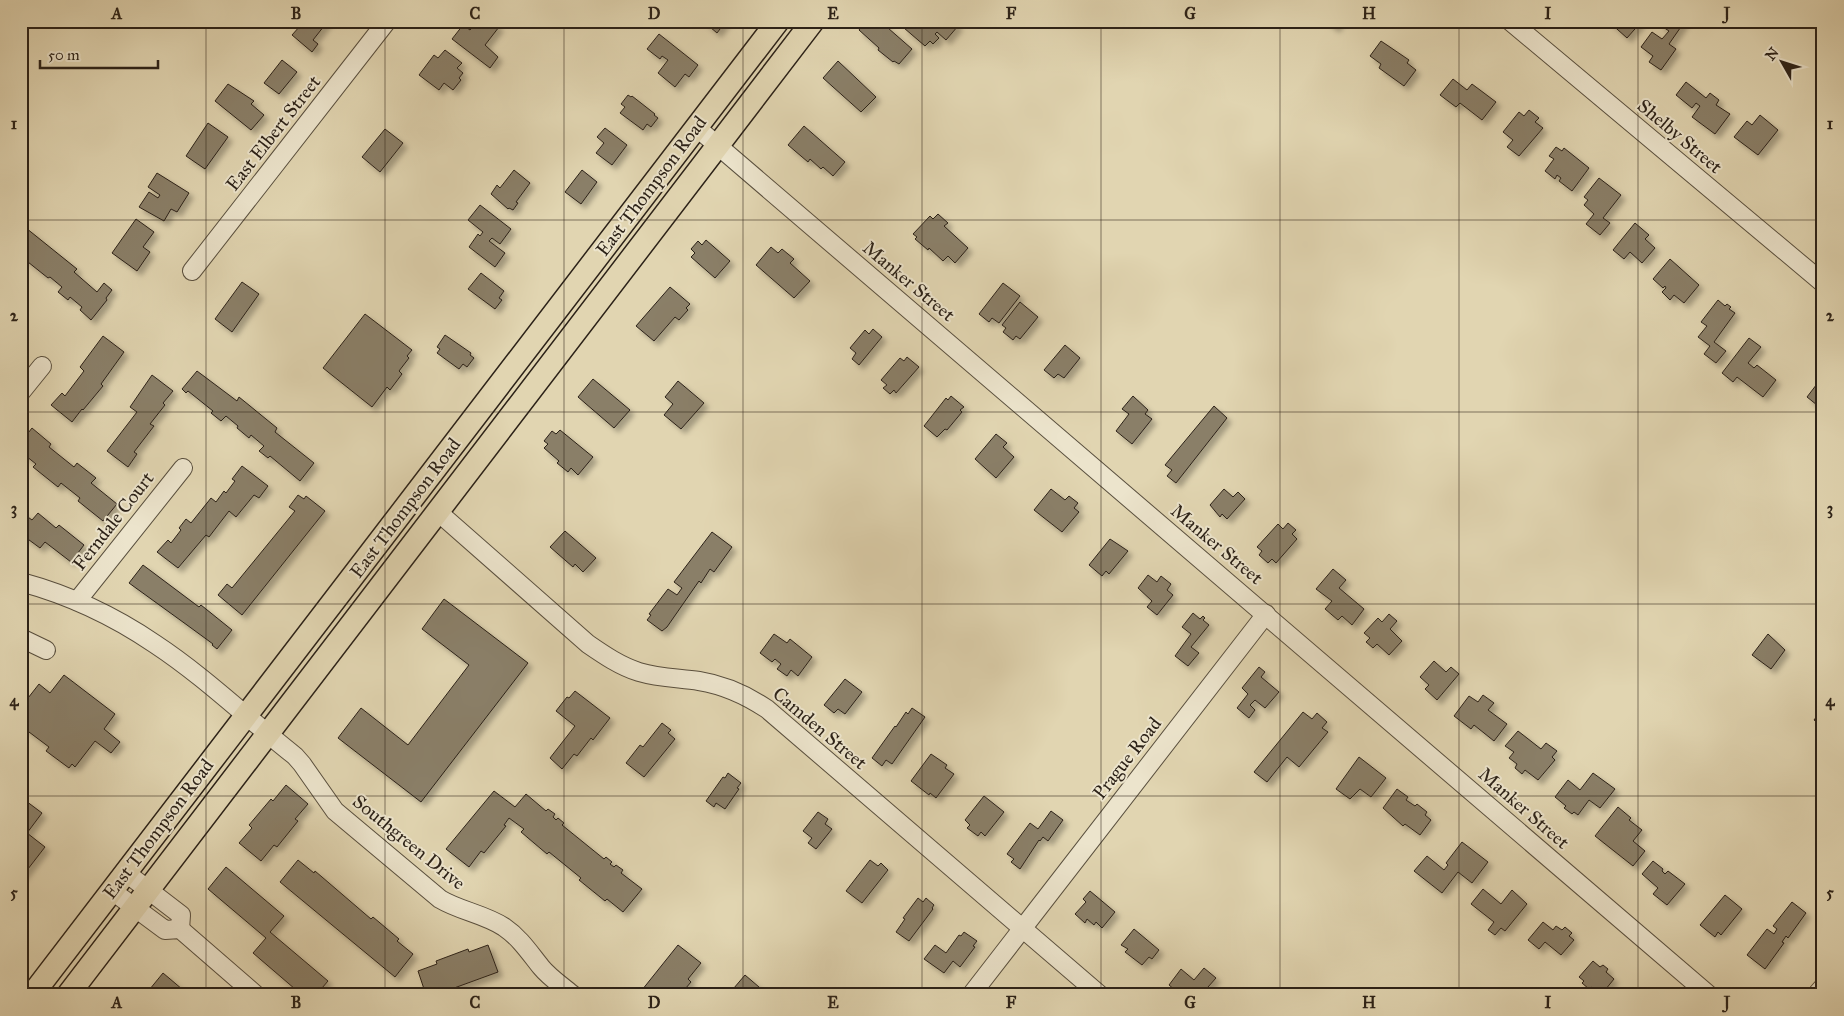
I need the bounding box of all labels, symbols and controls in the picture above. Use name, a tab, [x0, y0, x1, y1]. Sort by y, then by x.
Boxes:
text: A	[111, 4, 123, 23]
text: B	[291, 4, 301, 23]
text: C	[470, 4, 481, 23]
text: D	[648, 4, 661, 23]
text: E	[827, 4, 839, 23]
text: F	[1006, 4, 1017, 23]
text: G	[1184, 4, 1196, 23]
text: H	[1362, 4, 1376, 23]
text: I	[1545, 4, 1552, 23]
text: J	[1722, 4, 1731, 24]
scale bar	[40, 38, 158, 70]
north arrow	[1756, 38, 1806, 88]
text: N	[1762, 44, 1783, 64]
text: 50 m	[48, 46, 80, 64]
street label: East Elbert Street	[221, 70, 325, 195]
street label: Shelby Street	[1633, 94, 1727, 178]
street label: East Thompson Road	[591, 111, 711, 261]
text: 1	[11, 114, 18, 133]
text: 1	[1827, 114, 1834, 133]
street label: Manker Street	[858, 236, 960, 326]
text: 2	[10, 306, 19, 325]
text: 2	[1826, 306, 1835, 325]
street label: East Thompson Road	[345, 433, 465, 583]
street label: Ferndale Court	[67, 467, 159, 575]
text: 3	[11, 499, 17, 519]
street label: Manker Street	[1166, 499, 1268, 589]
text: 3	[1827, 499, 1833, 519]
street label: Camden Street	[768, 682, 872, 774]
text: 4	[10, 691, 20, 711]
text: 4	[1826, 691, 1836, 711]
street label: Prague Road	[1088, 712, 1167, 804]
street label: East Thompson Road	[98, 754, 218, 904]
street label: Manker Street	[1474, 762, 1574, 854]
street label: Southgreen Drive	[347, 790, 470, 895]
text: 5	[10, 883, 18, 902]
text: 5	[1826, 883, 1834, 902]
text: A	[111, 993, 123, 1012]
text: B	[291, 993, 301, 1012]
text: C	[470, 993, 481, 1012]
text: D	[648, 993, 661, 1012]
text: E	[827, 993, 839, 1012]
text: F	[1006, 993, 1017, 1012]
text: G	[1184, 993, 1196, 1012]
text: H	[1362, 993, 1376, 1012]
text: I	[1545, 993, 1552, 1012]
text: J	[1722, 993, 1731, 1013]

